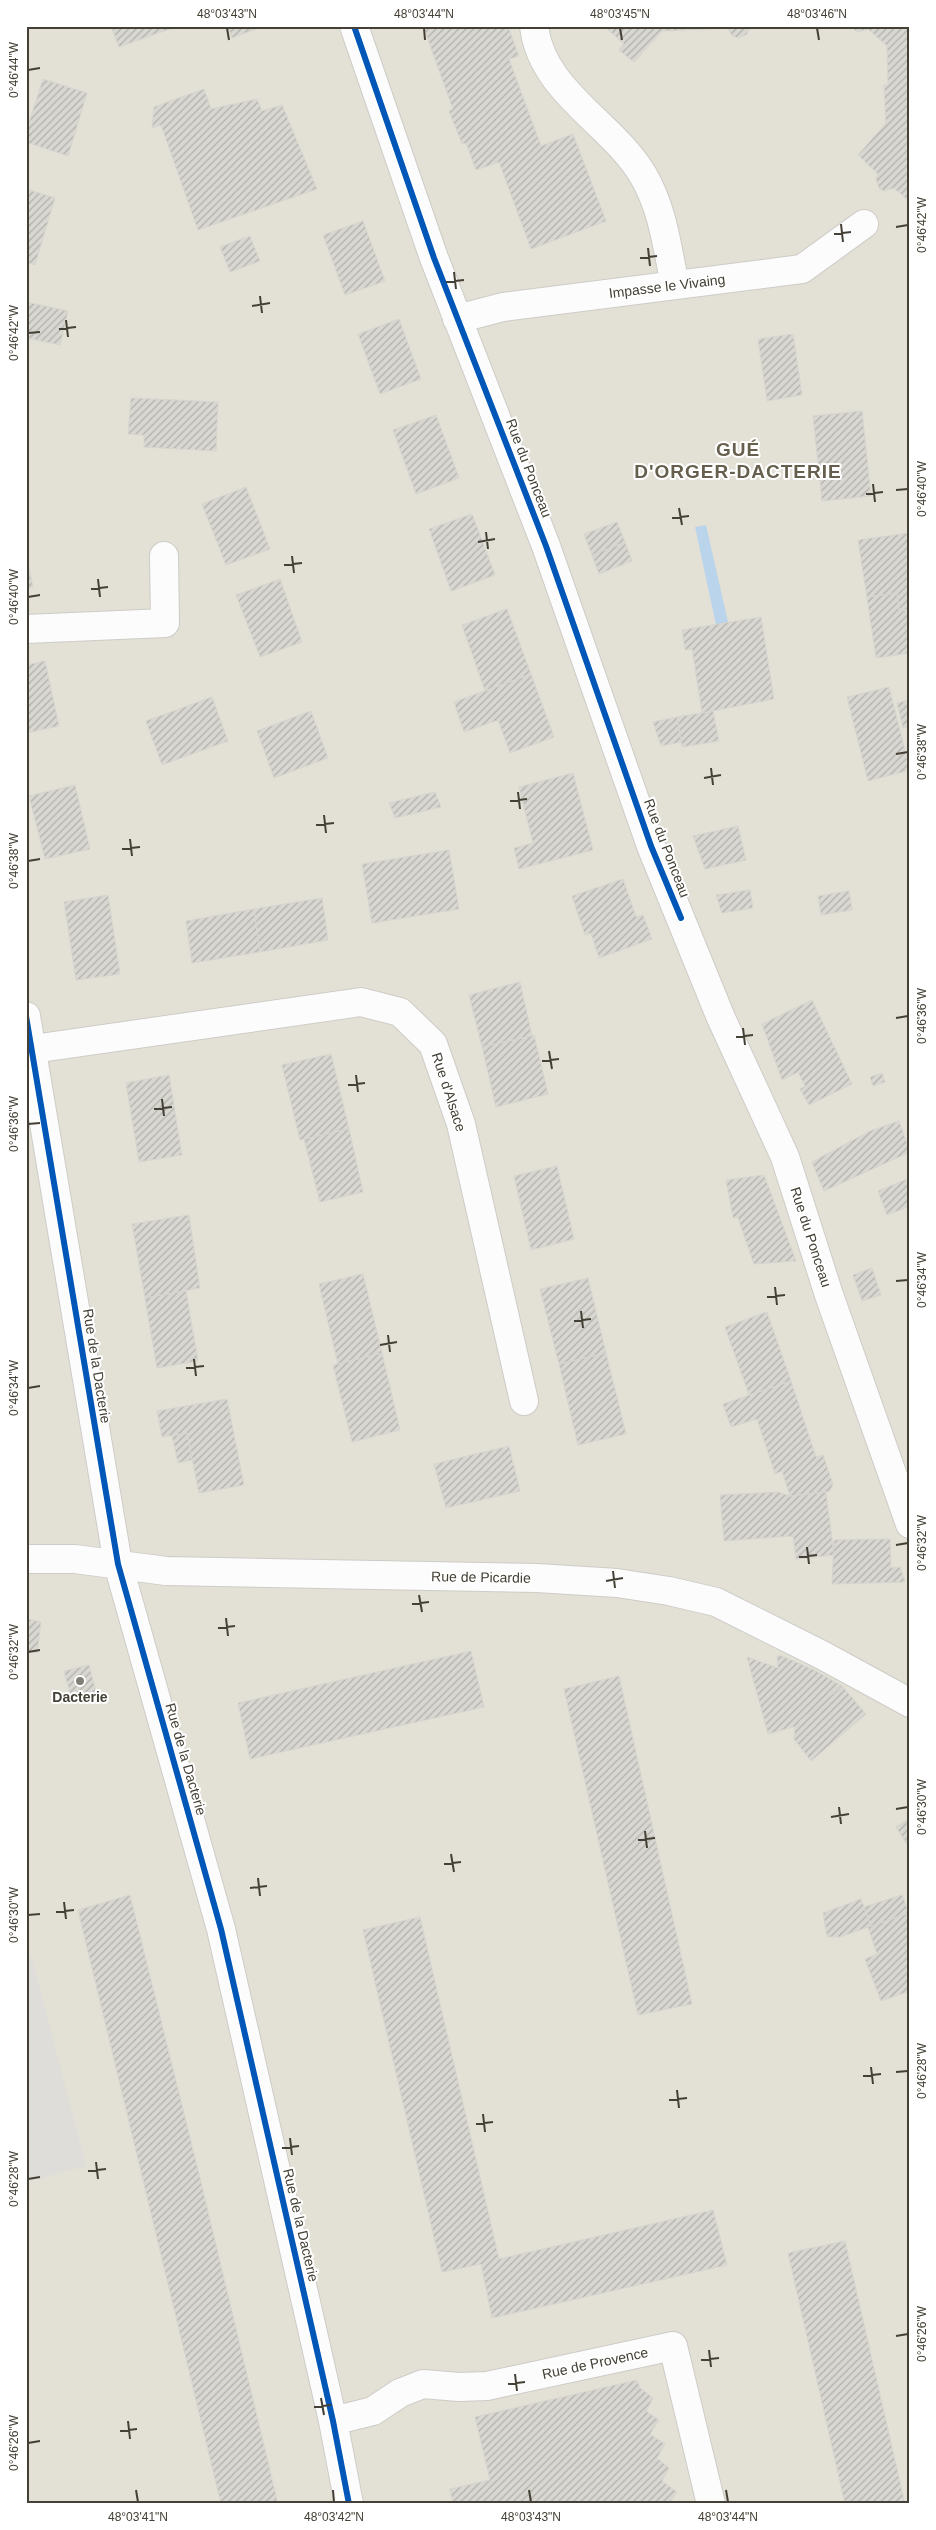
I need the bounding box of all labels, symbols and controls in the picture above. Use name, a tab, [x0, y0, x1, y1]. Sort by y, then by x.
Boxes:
text: 48°03'43"N	[197, 7, 257, 21]
text: 48°03'44"N	[394, 7, 454, 21]
text: 48°03'45"N	[590, 7, 650, 21]
text: 48°03'46"N	[787, 7, 847, 21]
text: 0°46'44"W	[7, 41, 21, 98]
text: 0°46'42"W	[915, 196, 929, 253]
street label: Impasse le Vivaing	[608, 271, 726, 301]
text: 0°46'42"W	[7, 304, 21, 361]
street label: Rue du Ponceau	[503, 416, 555, 520]
district label: GUÉ D'ORGER-DACTERIE	[634, 439, 842, 482]
text: 0°46'40"W	[915, 460, 929, 517]
text: 0°46'40"W	[7, 568, 21, 625]
text: 0°46'38"W	[915, 723, 929, 780]
street label: Rue du Ponceau	[641, 796, 693, 900]
text: 0°46'38"W	[7, 832, 21, 889]
text: 0°46'36"W	[915, 987, 929, 1044]
street label: Rue d'Alsace	[429, 1051, 469, 1134]
text: 0°46'36"W	[7, 1095, 21, 1152]
street label: Rue du Ponceau	[787, 1185, 835, 1289]
text: 0°46'34"W	[915, 1251, 929, 1308]
street label: Rue de la Dacterie	[80, 1307, 114, 1425]
text: 0°46'34"W	[7, 1359, 21, 1416]
text: 0°46'32"W	[915, 1514, 929, 1571]
street label: Rue de Picardie	[431, 1568, 531, 1586]
text: 0°46'32"W	[7, 1623, 21, 1680]
marker: Dacterie	[74, 1675, 86, 1687]
place label: Dacterie	[52, 1689, 108, 1705]
street label: Rue de la Dacterie	[162, 1701, 210, 1817]
text: 0°46'30"W	[915, 1778, 929, 1835]
text: 0°46'30"W	[7, 1886, 21, 1943]
text: 0°46'28"W	[915, 2042, 929, 2099]
text: 0°46'28"W	[7, 2150, 21, 2207]
street label: Rue de la Dacterie	[280, 2167, 322, 2283]
text: 0°46'26"W	[915, 2305, 929, 2362]
street label: Rue de Provence	[540, 2344, 650, 2382]
text: 0°46'26"W	[7, 2414, 21, 2471]
text: 48°03'41"N	[108, 2510, 168, 2524]
text: 48°03'42"N	[304, 2510, 364, 2524]
text: 48°03'43"N	[501, 2510, 561, 2524]
text: 48°03'44"N	[698, 2510, 758, 2524]

